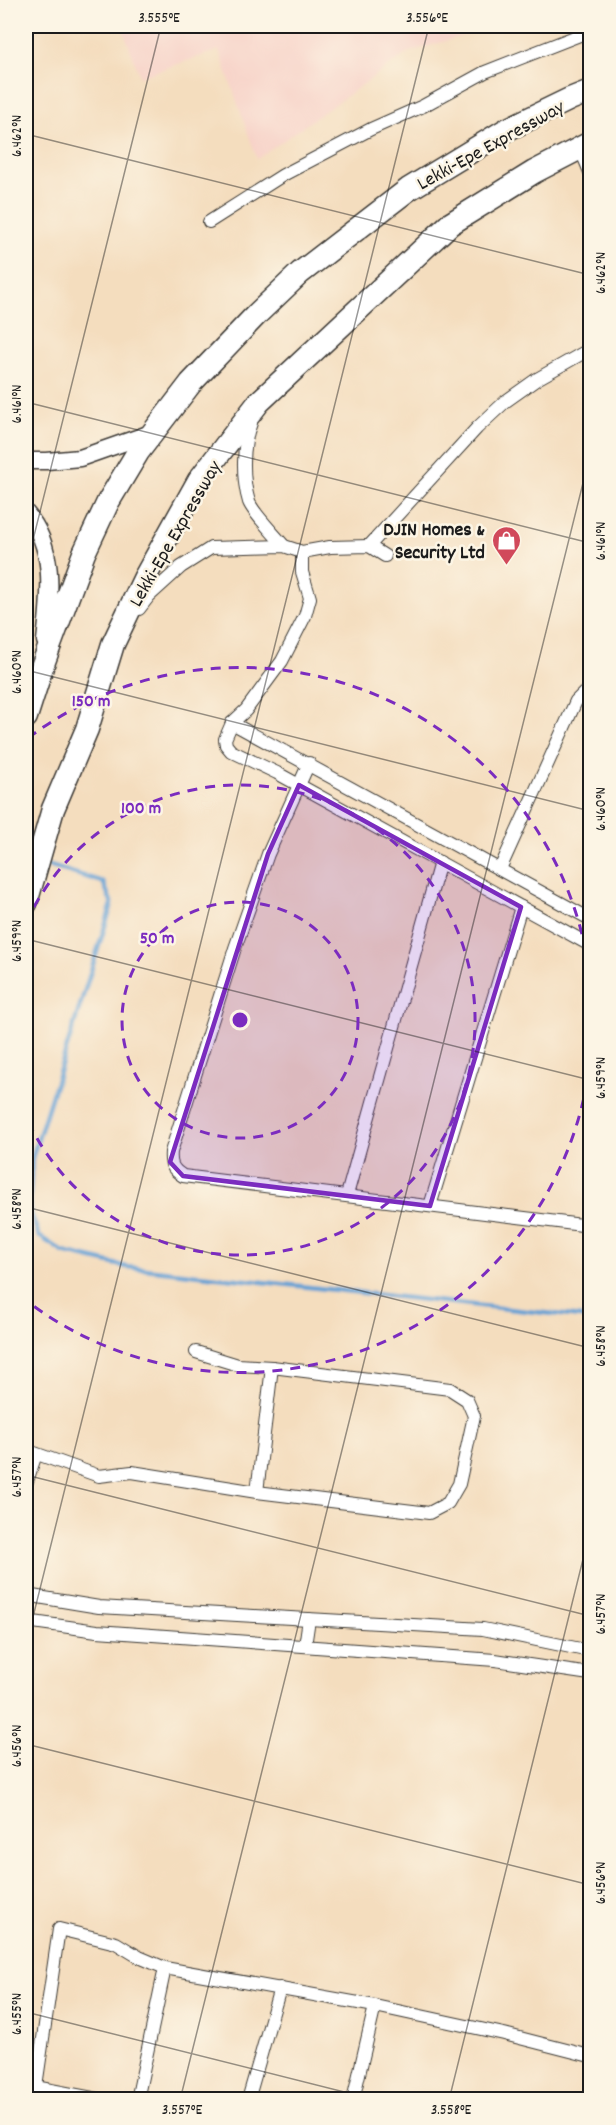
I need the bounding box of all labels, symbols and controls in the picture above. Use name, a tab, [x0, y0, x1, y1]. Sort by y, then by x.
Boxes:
text: 3.555°E	[138, 8, 180, 30]
text: 3.556°E	[406, 8, 448, 30]
street label: Lekki-Epe Expressway	[413, 94, 571, 199]
text: 6.462°N	[7, 115, 29, 157]
text: 6.462°N	[591, 252, 613, 294]
text: 6.461°N	[7, 385, 29, 423]
street label: Lekki-Epe Expressway	[123, 455, 230, 613]
place label: DJIN Homes & Security Ltd	[383, 517, 485, 568]
text: 6.461°N	[591, 522, 613, 560]
shop icon: DJIN Homes & Security Ltd	[490, 524, 522, 566]
text: 6.460°N	[7, 650, 29, 694]
text: 150 m	[72, 690, 110, 715]
text: 6.460°N	[591, 787, 613, 831]
text: 100 m	[121, 797, 161, 822]
text: 6.459°N	[7, 920, 29, 962]
text: 50 m	[140, 927, 174, 952]
centre of rings	[230, 1010, 250, 1030]
text: 6.459°N	[591, 1057, 613, 1099]
text: 6.458°N	[7, 1188, 29, 1230]
text: 6.458°N	[591, 1325, 613, 1367]
text: 6.457°N	[7, 1457, 29, 1497]
text: 6.457°N	[591, 1594, 613, 1634]
text: 6.456°N	[7, 1725, 29, 1767]
text: 6.456°N	[591, 1862, 613, 1904]
text: 6.455°N	[7, 1993, 29, 2035]
text: 3.557°E	[162, 2100, 202, 2122]
text: 3.558°E	[431, 2100, 472, 2122]

